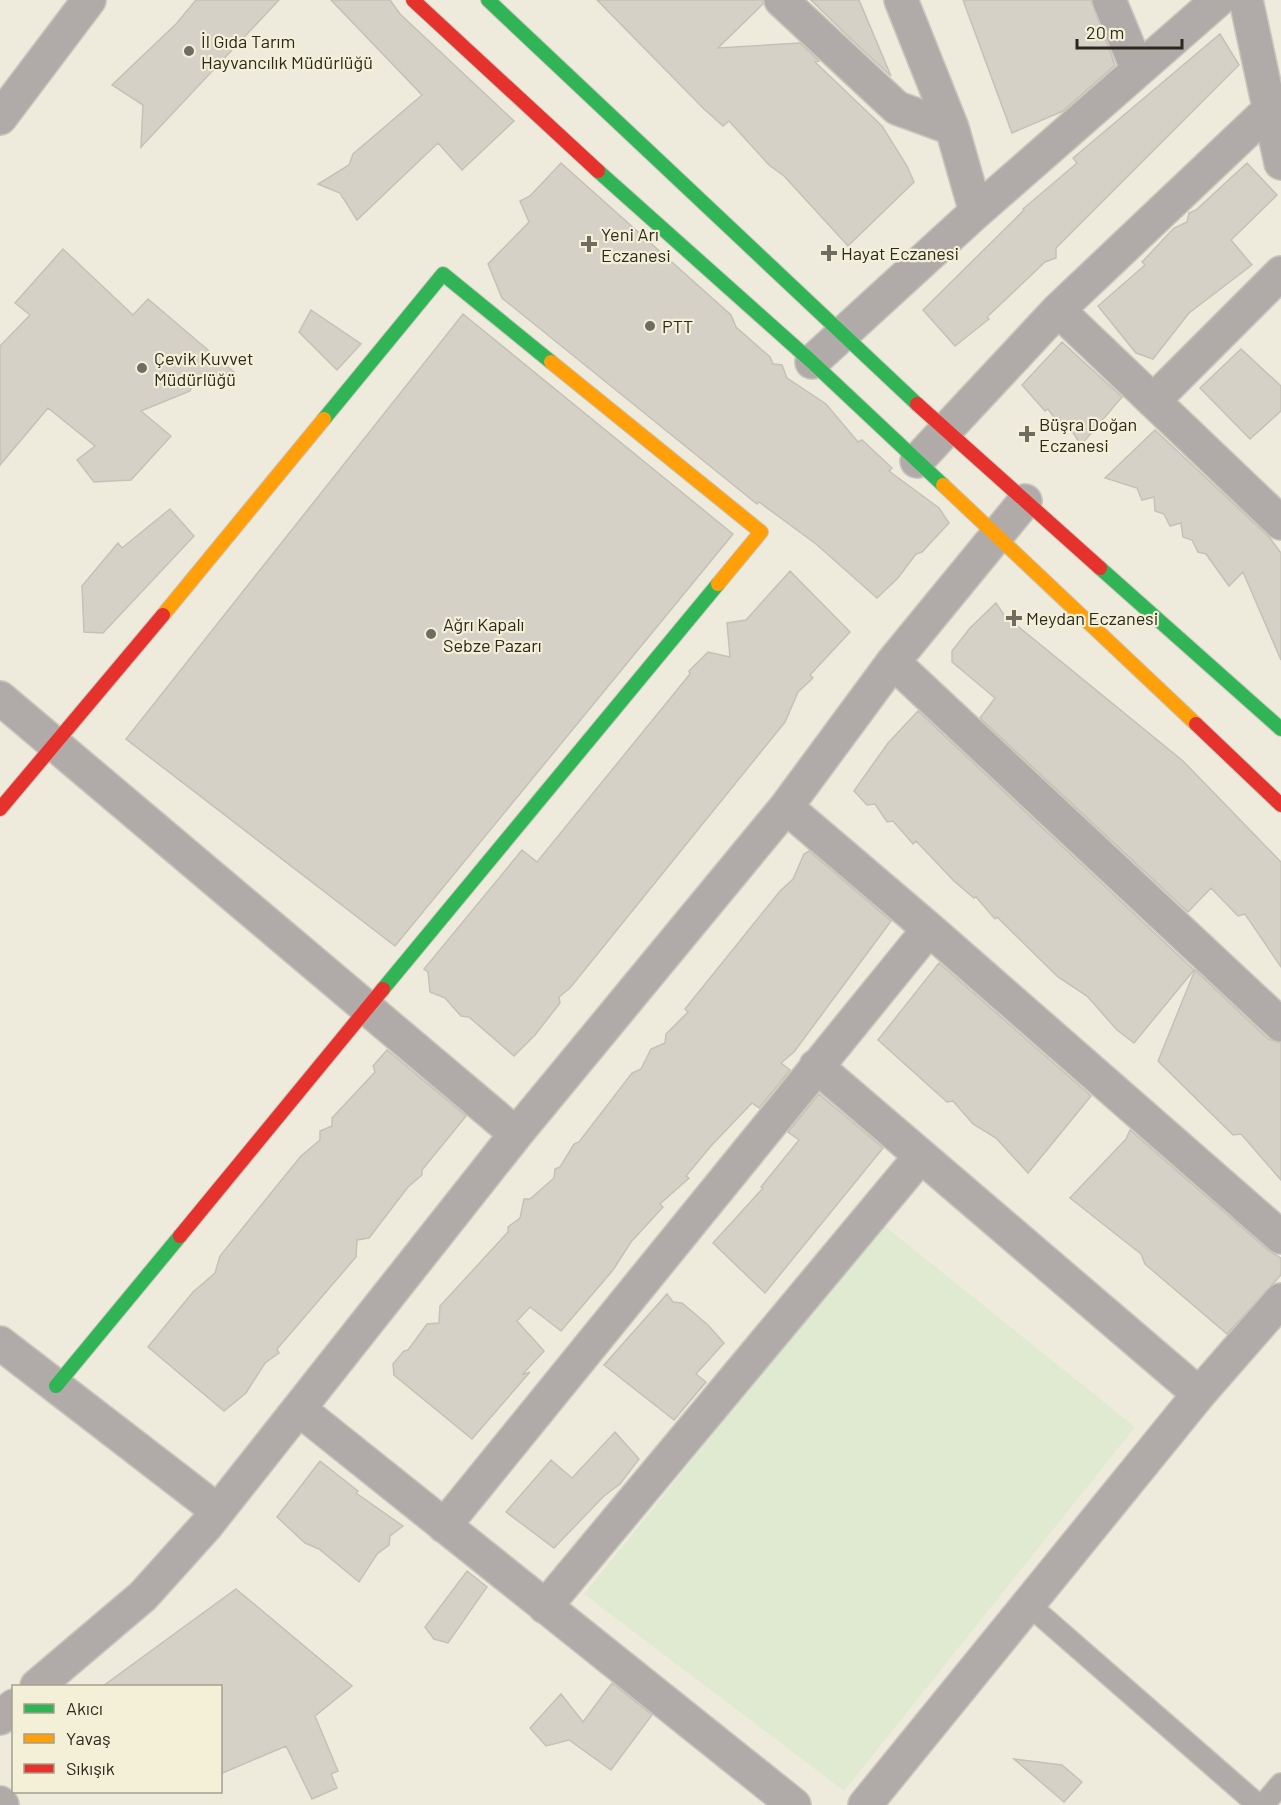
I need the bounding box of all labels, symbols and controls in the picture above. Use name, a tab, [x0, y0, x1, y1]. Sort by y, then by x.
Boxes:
scale bar	[1077, 12, 1182, 50]
text: 20 m	[1086, 21, 1124, 43]
place label: İl Gıda Tarım Hayvancılık Müdürlüğü	[201, 30, 373, 73]
marker: İl Gıda Tarım Hayvancılık Müdürlüğü	[182, 44, 196, 58]
place label: Yeni Arı Eczanesi	[601, 223, 671, 266]
marker: Yeni Arı Eczanesi	[582, 237, 596, 251]
place label: Hayat Eczanesi	[841, 242, 959, 264]
marker: Hayat Eczanesi	[822, 246, 836, 260]
place label: PTT	[662, 315, 693, 337]
marker: PTT	[643, 319, 657, 333]
place label: Çevik Kuvvet Müdürlüğü	[154, 347, 254, 390]
marker: Çevik Kuvvet Müdürlüğü	[135, 361, 149, 375]
place label: Büşra Doğan Eczanesi	[1039, 413, 1137, 456]
marker: Büşra Doğan Eczanesi	[1020, 427, 1034, 441]
place label: Meydan Eczanesi	[1026, 607, 1158, 629]
marker: Meydan Eczanesi	[1007, 611, 1021, 625]
place label: Ağrı Kapalı Sebze Pazarı	[443, 613, 542, 656]
marker: Ağrı Kapalı Sebze Pazarı	[424, 627, 438, 641]
legend	[12, 1685, 222, 1793]
text: Akıcı	[66, 1697, 103, 1719]
text: Yavaş	[66, 1727, 111, 1749]
text: Sıkışık	[66, 1757, 115, 1779]

